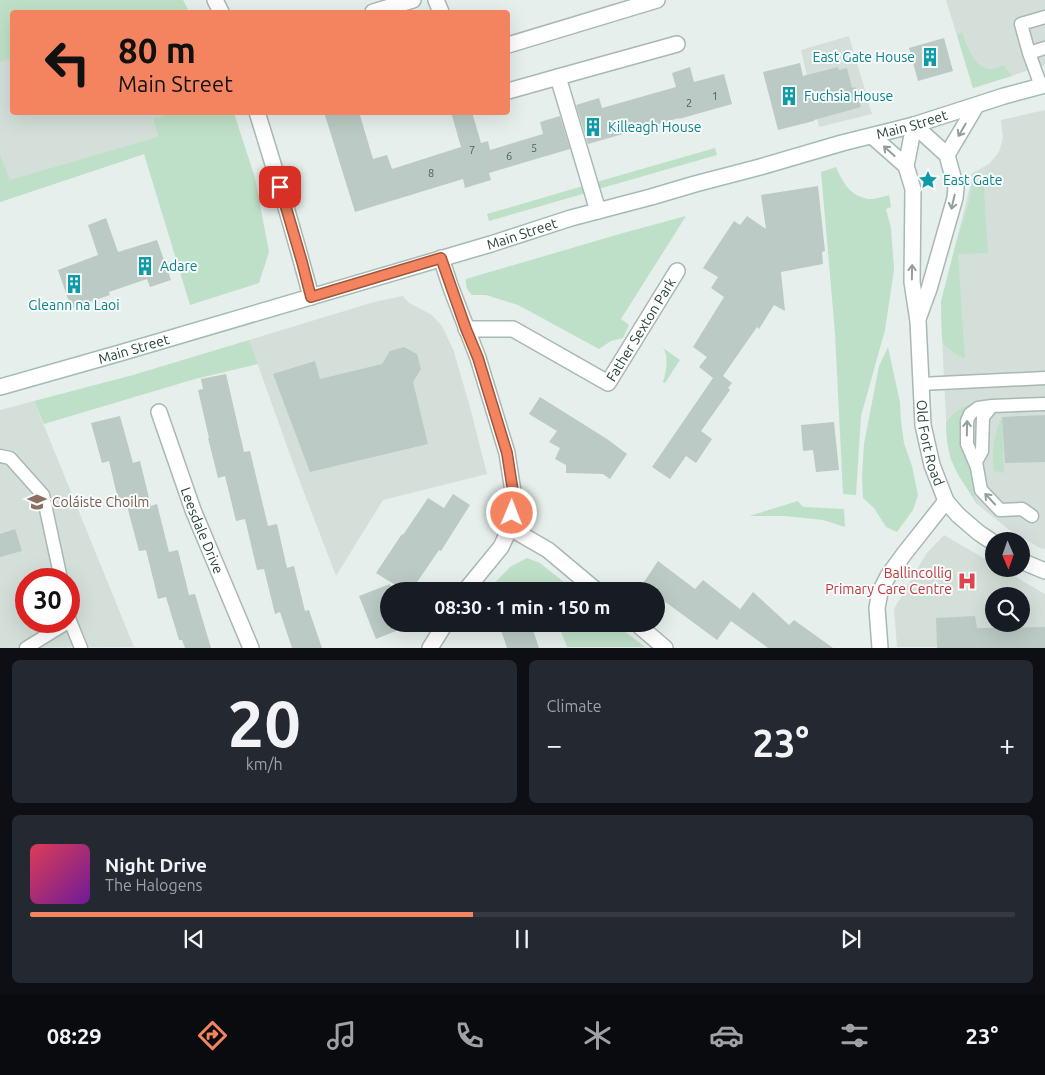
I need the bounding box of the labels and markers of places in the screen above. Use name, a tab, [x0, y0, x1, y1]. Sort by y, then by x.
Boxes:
building icon: East Gate House	[919, 46, 941, 68]
place label: East Gate House	[813, 49, 915, 65]
building icon: Fuchsia House	[778, 85, 800, 107]
place label: Fuchsia House	[804, 88, 893, 104]
building icon: Killeagh House	[582, 116, 604, 138]
place label: Killeagh House	[608, 119, 701, 135]
pin	[259, 166, 301, 208]
place icon: East Gate	[917, 169, 939, 191]
place label: East Gate	[943, 172, 1003, 188]
building icon: Adare	[134, 255, 156, 277]
place label: Adare	[160, 258, 198, 274]
building icon: Gleann na Laoi	[63, 273, 85, 295]
place label: Gleann na Laoi	[28, 297, 120, 313]
school or university icon: Coláiste Choilm	[26, 491, 48, 513]
place label: Coláiste Choilm	[52, 494, 149, 510]
place label: Ballincollig Primary Care Centre	[825, 565, 952, 597]
hospital icon: Ballincollig Primary Care Centre	[956, 570, 978, 592]

